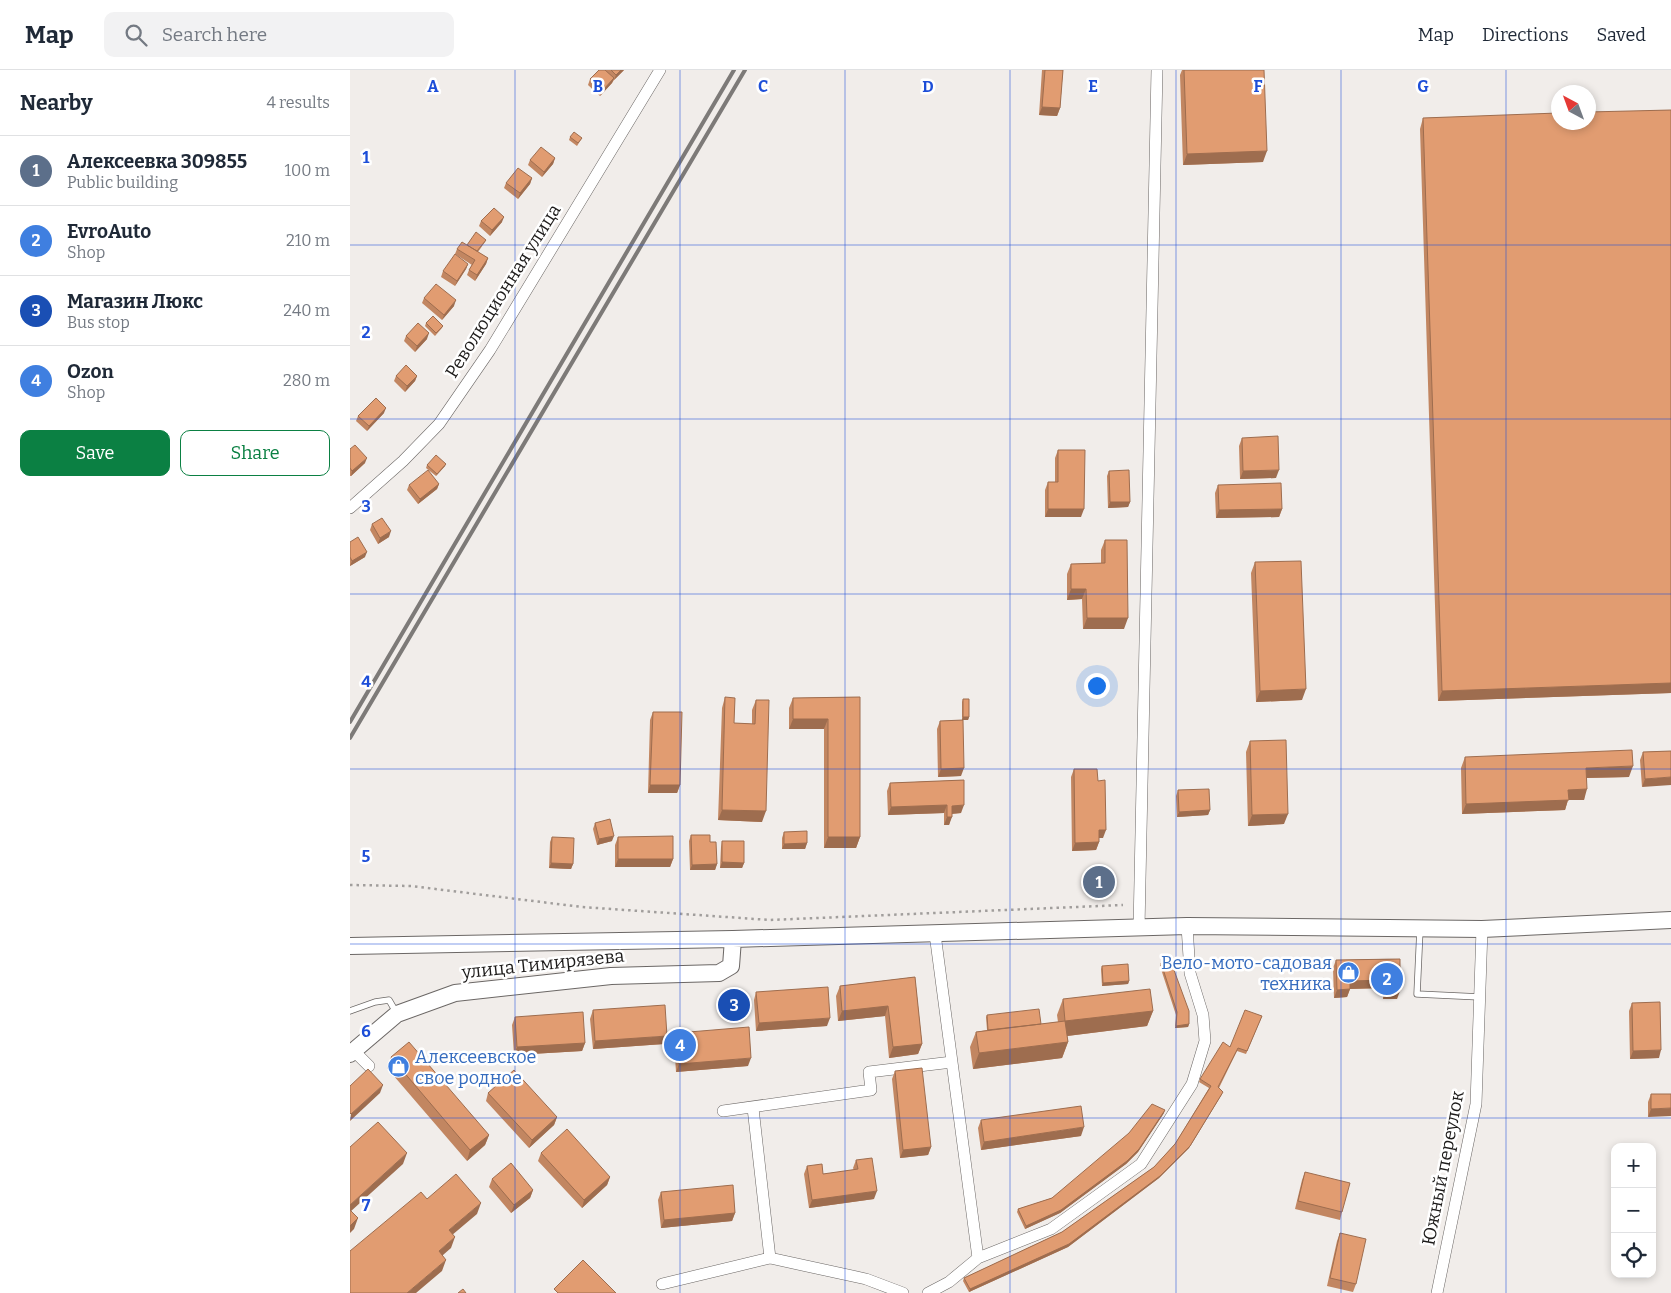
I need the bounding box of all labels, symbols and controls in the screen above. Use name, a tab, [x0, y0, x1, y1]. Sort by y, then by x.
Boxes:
search box	[104, 12, 454, 57]
text: Map	[25, 21, 74, 49]
icon: search	[122, 21, 150, 49]
text: Search here	[162, 23, 267, 46]
text: Map	[1418, 24, 1454, 46]
text: Directions	[1482, 24, 1569, 46]
text: Saved	[1597, 24, 1646, 46]
text: A	[427, 77, 439, 96]
text: B	[593, 77, 603, 96]
text: C	[758, 77, 768, 96]
text: D	[922, 77, 934, 96]
text: E	[1088, 77, 1098, 96]
text: F	[1254, 77, 1263, 96]
text: G	[1417, 77, 1429, 96]
north arrow	[1551, 85, 1596, 130]
text: Nearby	[20, 90, 93, 116]
text: 4 results	[267, 93, 330, 112]
text: 1	[363, 148, 370, 167]
text: Алексеевка 309855	[67, 150, 247, 173]
text: 1	[33, 161, 39, 180]
text: 100 m	[285, 161, 330, 180]
text: Public building	[67, 173, 178, 192]
street label: Революционная улица	[441, 200, 566, 382]
text: EvroAuto	[67, 220, 151, 243]
text: 2	[31, 231, 41, 250]
text: 210 m	[286, 231, 330, 250]
text: Shop	[67, 243, 105, 262]
text: Магазин Люкс	[67, 290, 203, 313]
text: 3	[31, 301, 41, 320]
text: 240 m	[283, 301, 330, 320]
text: Bus stop	[67, 313, 130, 332]
text: 2	[361, 323, 371, 342]
text: Ozon	[67, 360, 114, 383]
text: 4	[31, 371, 41, 390]
text: 280 m	[283, 371, 330, 390]
text: Shop	[67, 383, 105, 402]
button: Save	[20, 430, 170, 476]
button: Share	[180, 430, 330, 476]
text: 3	[361, 497, 371, 516]
text: 4	[361, 672, 371, 691]
your location	[1084, 673, 1110, 699]
text: 5	[362, 847, 371, 866]
pin: 1	[1083, 863, 1115, 901]
street label: улица Тимирязева	[460, 945, 625, 984]
place label: Вело-мото-садовая техника	[1161, 952, 1332, 995]
pin: 2	[1371, 960, 1403, 998]
shop icon: Вело-мото-садовая техника	[1336, 961, 1360, 985]
pin: 3	[718, 986, 750, 1024]
text: 6	[361, 1022, 371, 1041]
pin: 4	[664, 1026, 696, 1064]
place label: Алексеевское свое родное	[415, 1046, 536, 1089]
shop icon: Алексеевское свое родное	[387, 1055, 411, 1079]
street label: Южный переулок	[1417, 1088, 1469, 1247]
map controls	[1611, 1143, 1656, 1278]
button: +	[1611, 1143, 1656, 1188]
button: −	[1611, 1188, 1656, 1233]
text: 7	[362, 1196, 371, 1215]
button: locate	[1611, 1233, 1656, 1278]

